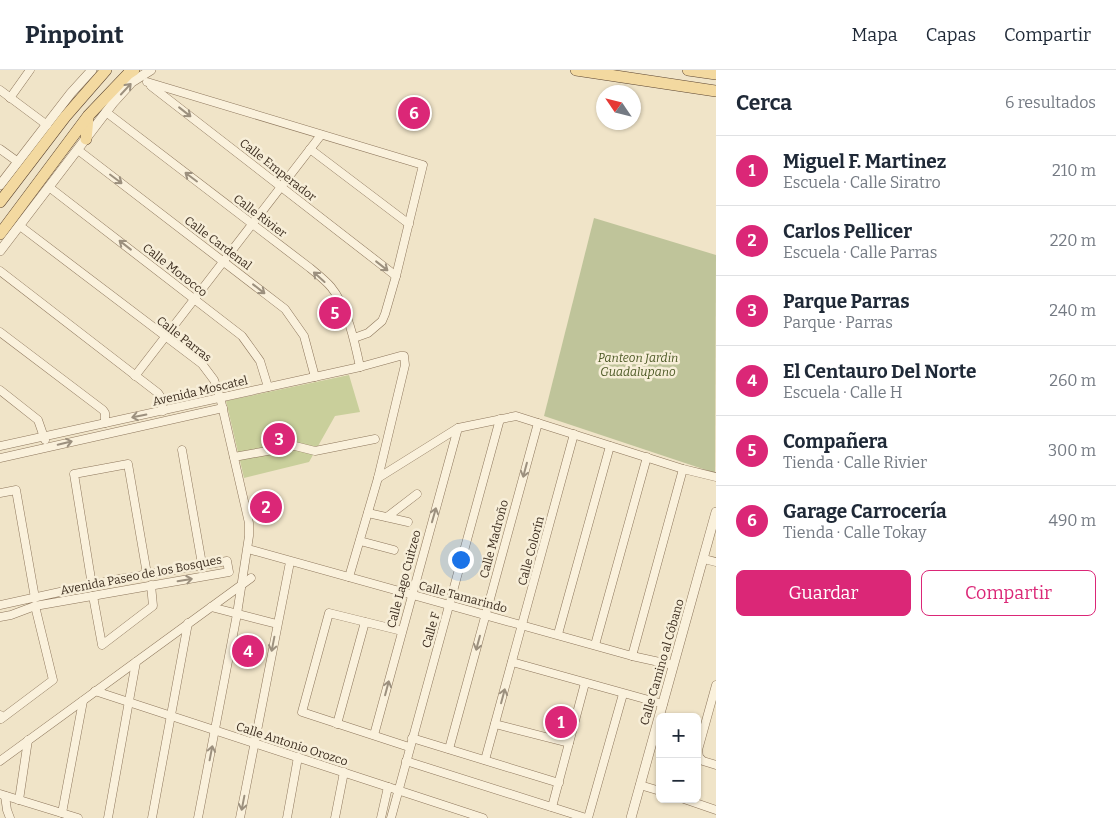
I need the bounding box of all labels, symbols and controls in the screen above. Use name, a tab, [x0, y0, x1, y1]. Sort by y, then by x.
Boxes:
text: Pinpoint	[25, 21, 124, 49]
text: Mapa	[852, 24, 898, 46]
text: Capas	[926, 24, 976, 46]
text: Compartir	[1004, 24, 1091, 46]
one-way arrow	[120, 82, 132, 95]
north arrow	[596, 85, 641, 130]
text: Cerca	[736, 90, 792, 116]
text: 6 resultados	[1005, 93, 1096, 112]
pin: 6	[398, 94, 430, 132]
one-way arrow	[178, 107, 192, 117]
street label: Calle Emperador	[237, 136, 320, 205]
text: Miguel F. Martinez	[783, 150, 946, 173]
text: 1	[749, 161, 755, 180]
text: 210 m	[1052, 161, 1096, 180]
one-way arrow	[185, 172, 198, 183]
text: Escuela · Calle Siratro	[783, 173, 941, 192]
one-way arrow	[109, 174, 122, 185]
street label: Calle Rivier	[231, 192, 290, 241]
street label: Calle Cardenal	[182, 213, 255, 273]
text: Carlos Pellicer	[783, 220, 912, 243]
text: 2	[747, 231, 757, 250]
text: 220 m	[1050, 231, 1096, 250]
one-way arrow	[119, 240, 132, 251]
street label: Calle Morocco	[140, 240, 210, 300]
text: Escuela · Calle Parras	[783, 243, 937, 262]
one-way arrow	[375, 260, 388, 271]
one-way arrow	[313, 271, 326, 283]
one-way arrow	[252, 283, 265, 294]
text: Parque Parras	[783, 290, 910, 313]
pin: 5	[319, 294, 351, 332]
text: 3	[747, 301, 757, 320]
text: 240 m	[1049, 301, 1096, 320]
street label: Calle Parras	[154, 313, 214, 365]
text: Parque · Parras	[783, 313, 893, 332]
park label: Panteon Jardin Guadalupano	[598, 351, 678, 379]
text: El Centauro Del Norte	[783, 360, 976, 383]
text: 4	[747, 371, 757, 390]
text: 260 m	[1049, 371, 1096, 390]
street label: Avenida Moscatel	[151, 373, 250, 409]
text: Escuela · Calle H	[783, 383, 902, 402]
one-way arrow	[131, 412, 147, 422]
pin: 3	[263, 420, 295, 458]
text: Compañera	[783, 430, 888, 453]
one-way arrow	[56, 438, 72, 447]
text: 5	[748, 441, 756, 460]
text: 300 m	[1048, 441, 1096, 460]
text: Tienda · Calle Rivier	[783, 453, 927, 472]
one-way arrow	[520, 461, 529, 477]
pin: 2	[250, 488, 282, 526]
street label: Calle Madroño	[477, 498, 511, 580]
text: Garage Carrocería	[783, 500, 947, 523]
one-way arrow	[429, 507, 439, 523]
text: 6	[747, 511, 757, 530]
text: 490 m	[1049, 511, 1096, 530]
street label: Calle Colorín	[515, 515, 547, 587]
text: Tienda · Calle Tokay	[783, 523, 926, 542]
street label: Calle Lago Cuitzeo	[384, 528, 424, 630]
your location	[448, 547, 474, 573]
street label: Avenida Paseo de los Bosques	[59, 552, 223, 598]
button: Guardar	[736, 570, 911, 616]
button: Compartir	[921, 570, 1096, 616]
one-way arrow	[176, 574, 192, 584]
street label: Calle Tamarindo	[417, 578, 509, 616]
street label: Calle Camino al Cóbano	[637, 597, 687, 727]
street label: Calle F	[419, 610, 443, 650]
pin: 4	[232, 632, 264, 670]
one-way arrow	[268, 635, 278, 651]
one-way arrow	[472, 635, 482, 651]
one-way arrow	[382, 681, 392, 697]
one-way arrow	[499, 689, 508, 705]
pin: 1	[545, 703, 577, 741]
map controls	[656, 713, 701, 803]
button: +	[656, 713, 701, 758]
street label: Calle Antonio Orozco	[234, 719, 350, 769]
one-way arrow	[206, 745, 216, 761]
button: −	[656, 758, 701, 803]
one-way arrow	[238, 795, 248, 811]

